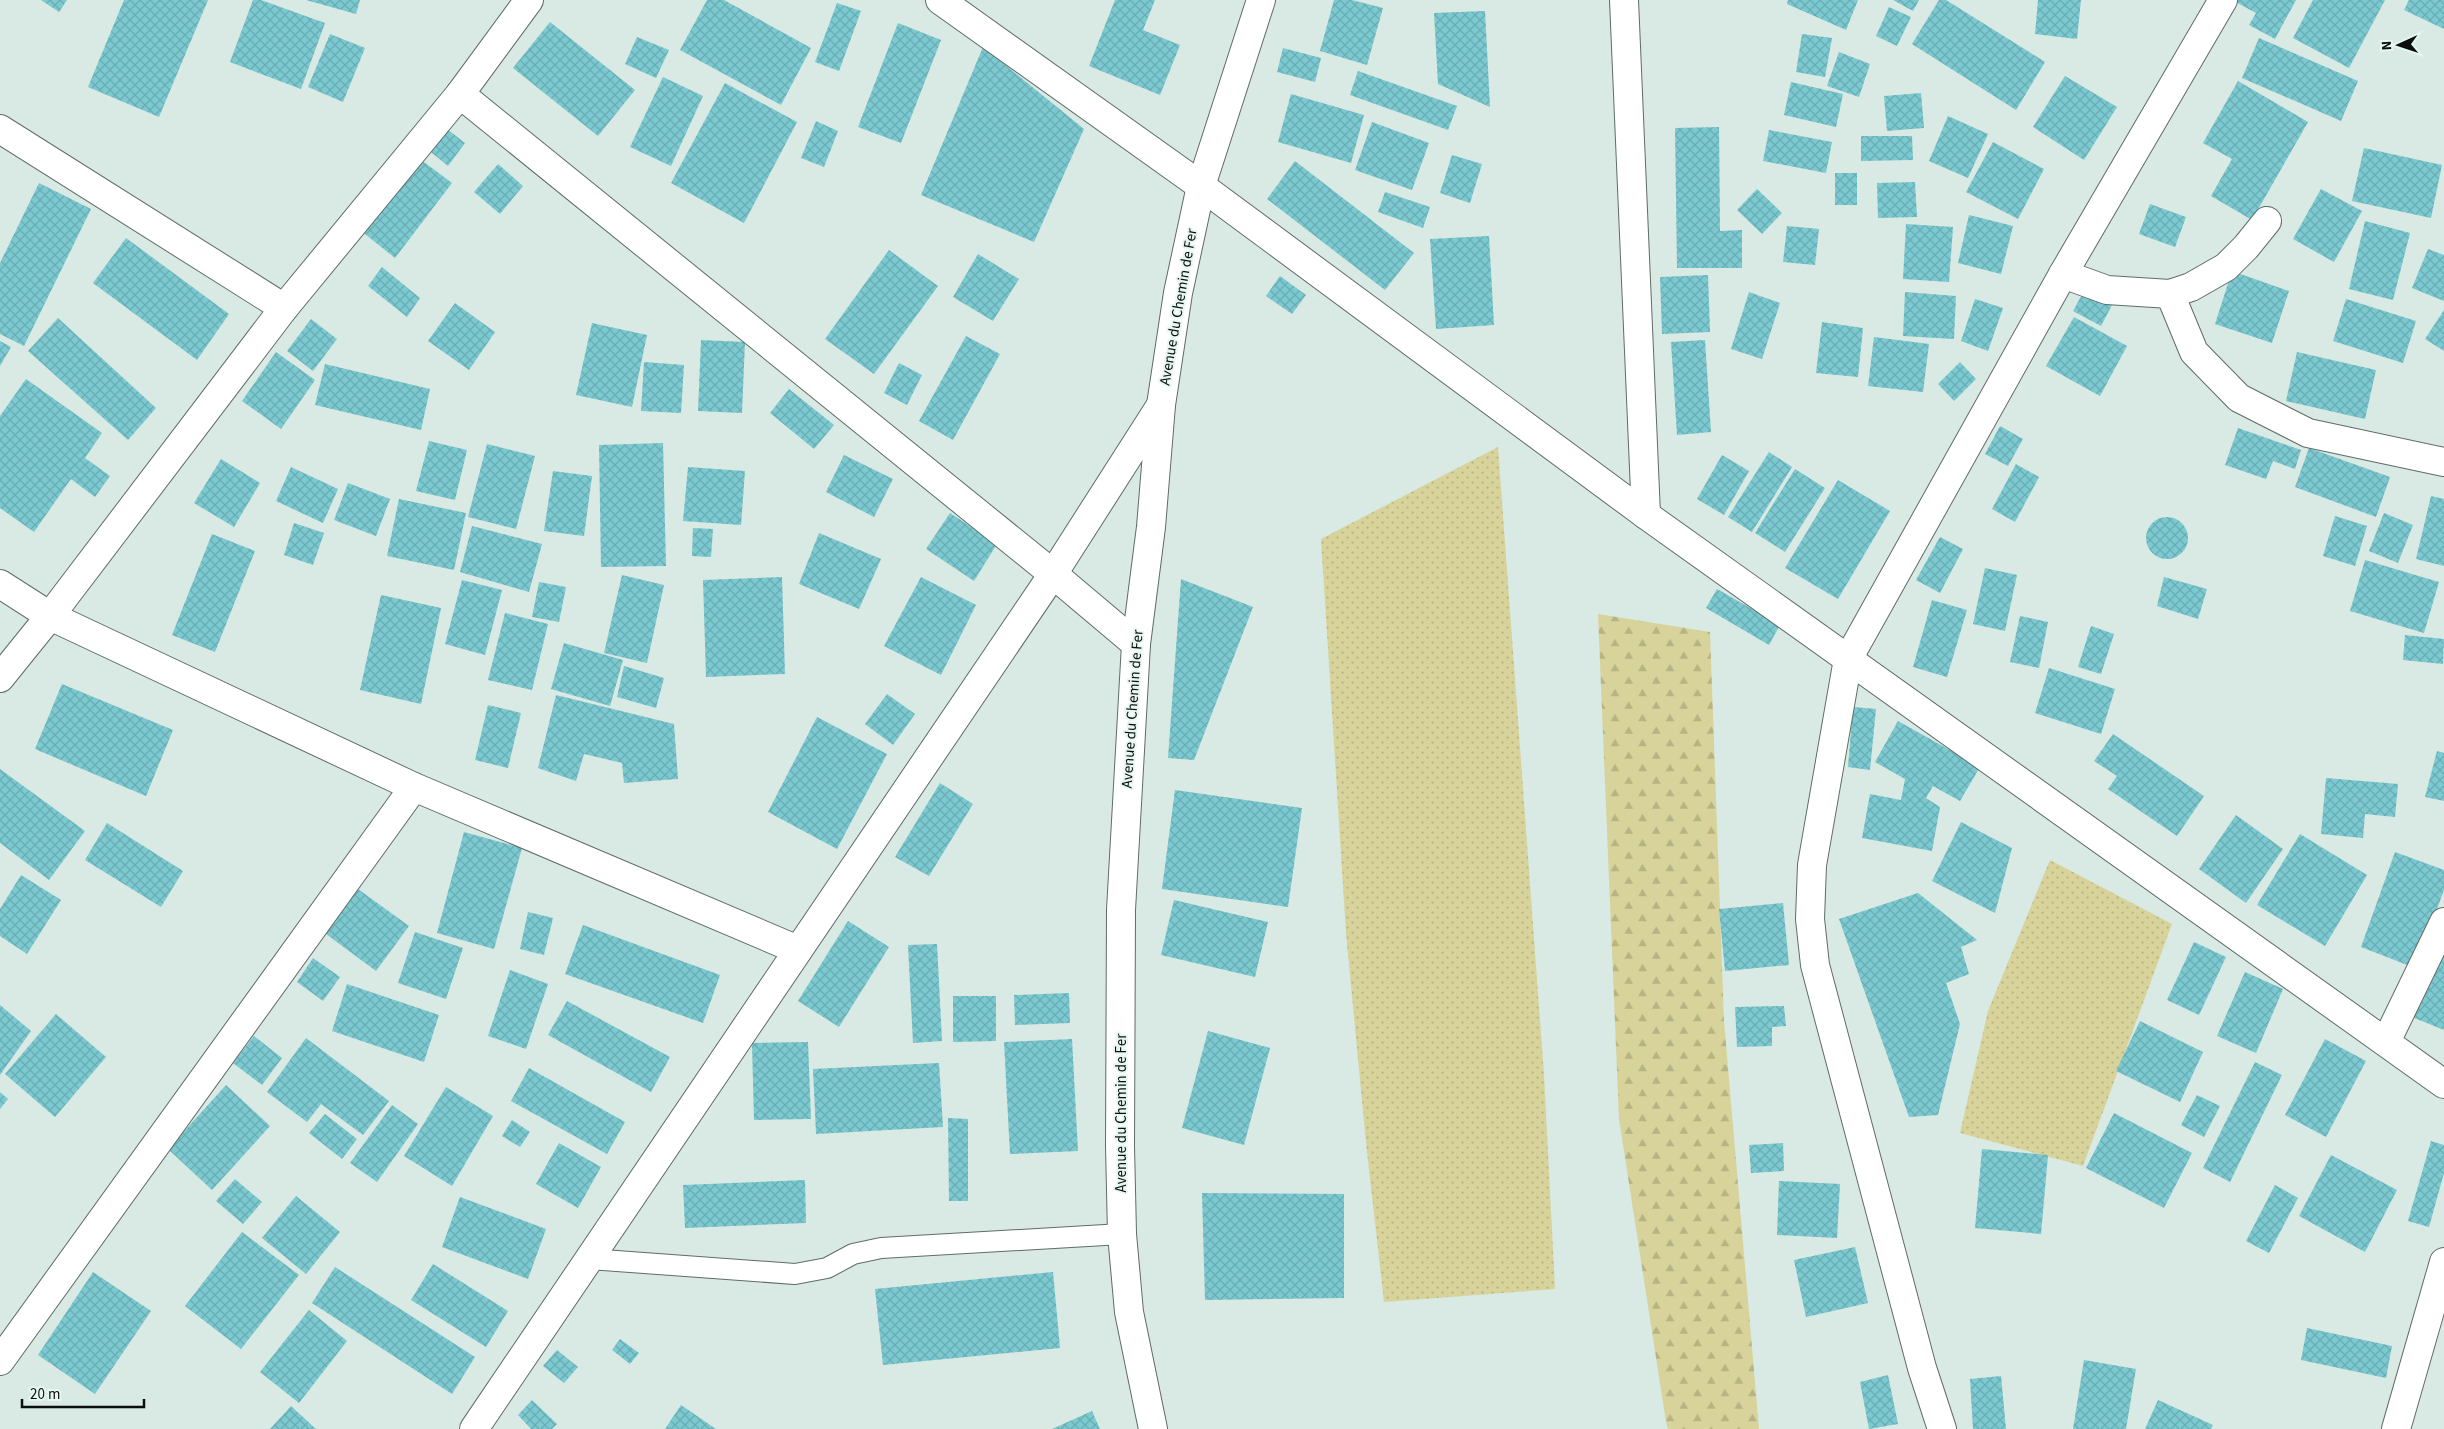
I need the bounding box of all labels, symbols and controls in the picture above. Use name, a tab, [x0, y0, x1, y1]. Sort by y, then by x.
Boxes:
north arrow	[2374, 20, 2424, 70]
text: N	[2377, 40, 2397, 51]
street label: Avenue du Chemin de Fer	[1154, 226, 1203, 387]
street label: Avenue du Chemin de Fer	[1116, 628, 1149, 789]
street label: Avenue du Chemin de Fer	[1111, 1033, 1132, 1192]
scale bar	[22, 1376, 145, 1408]
text: 20 m	[30, 1384, 60, 1405]

